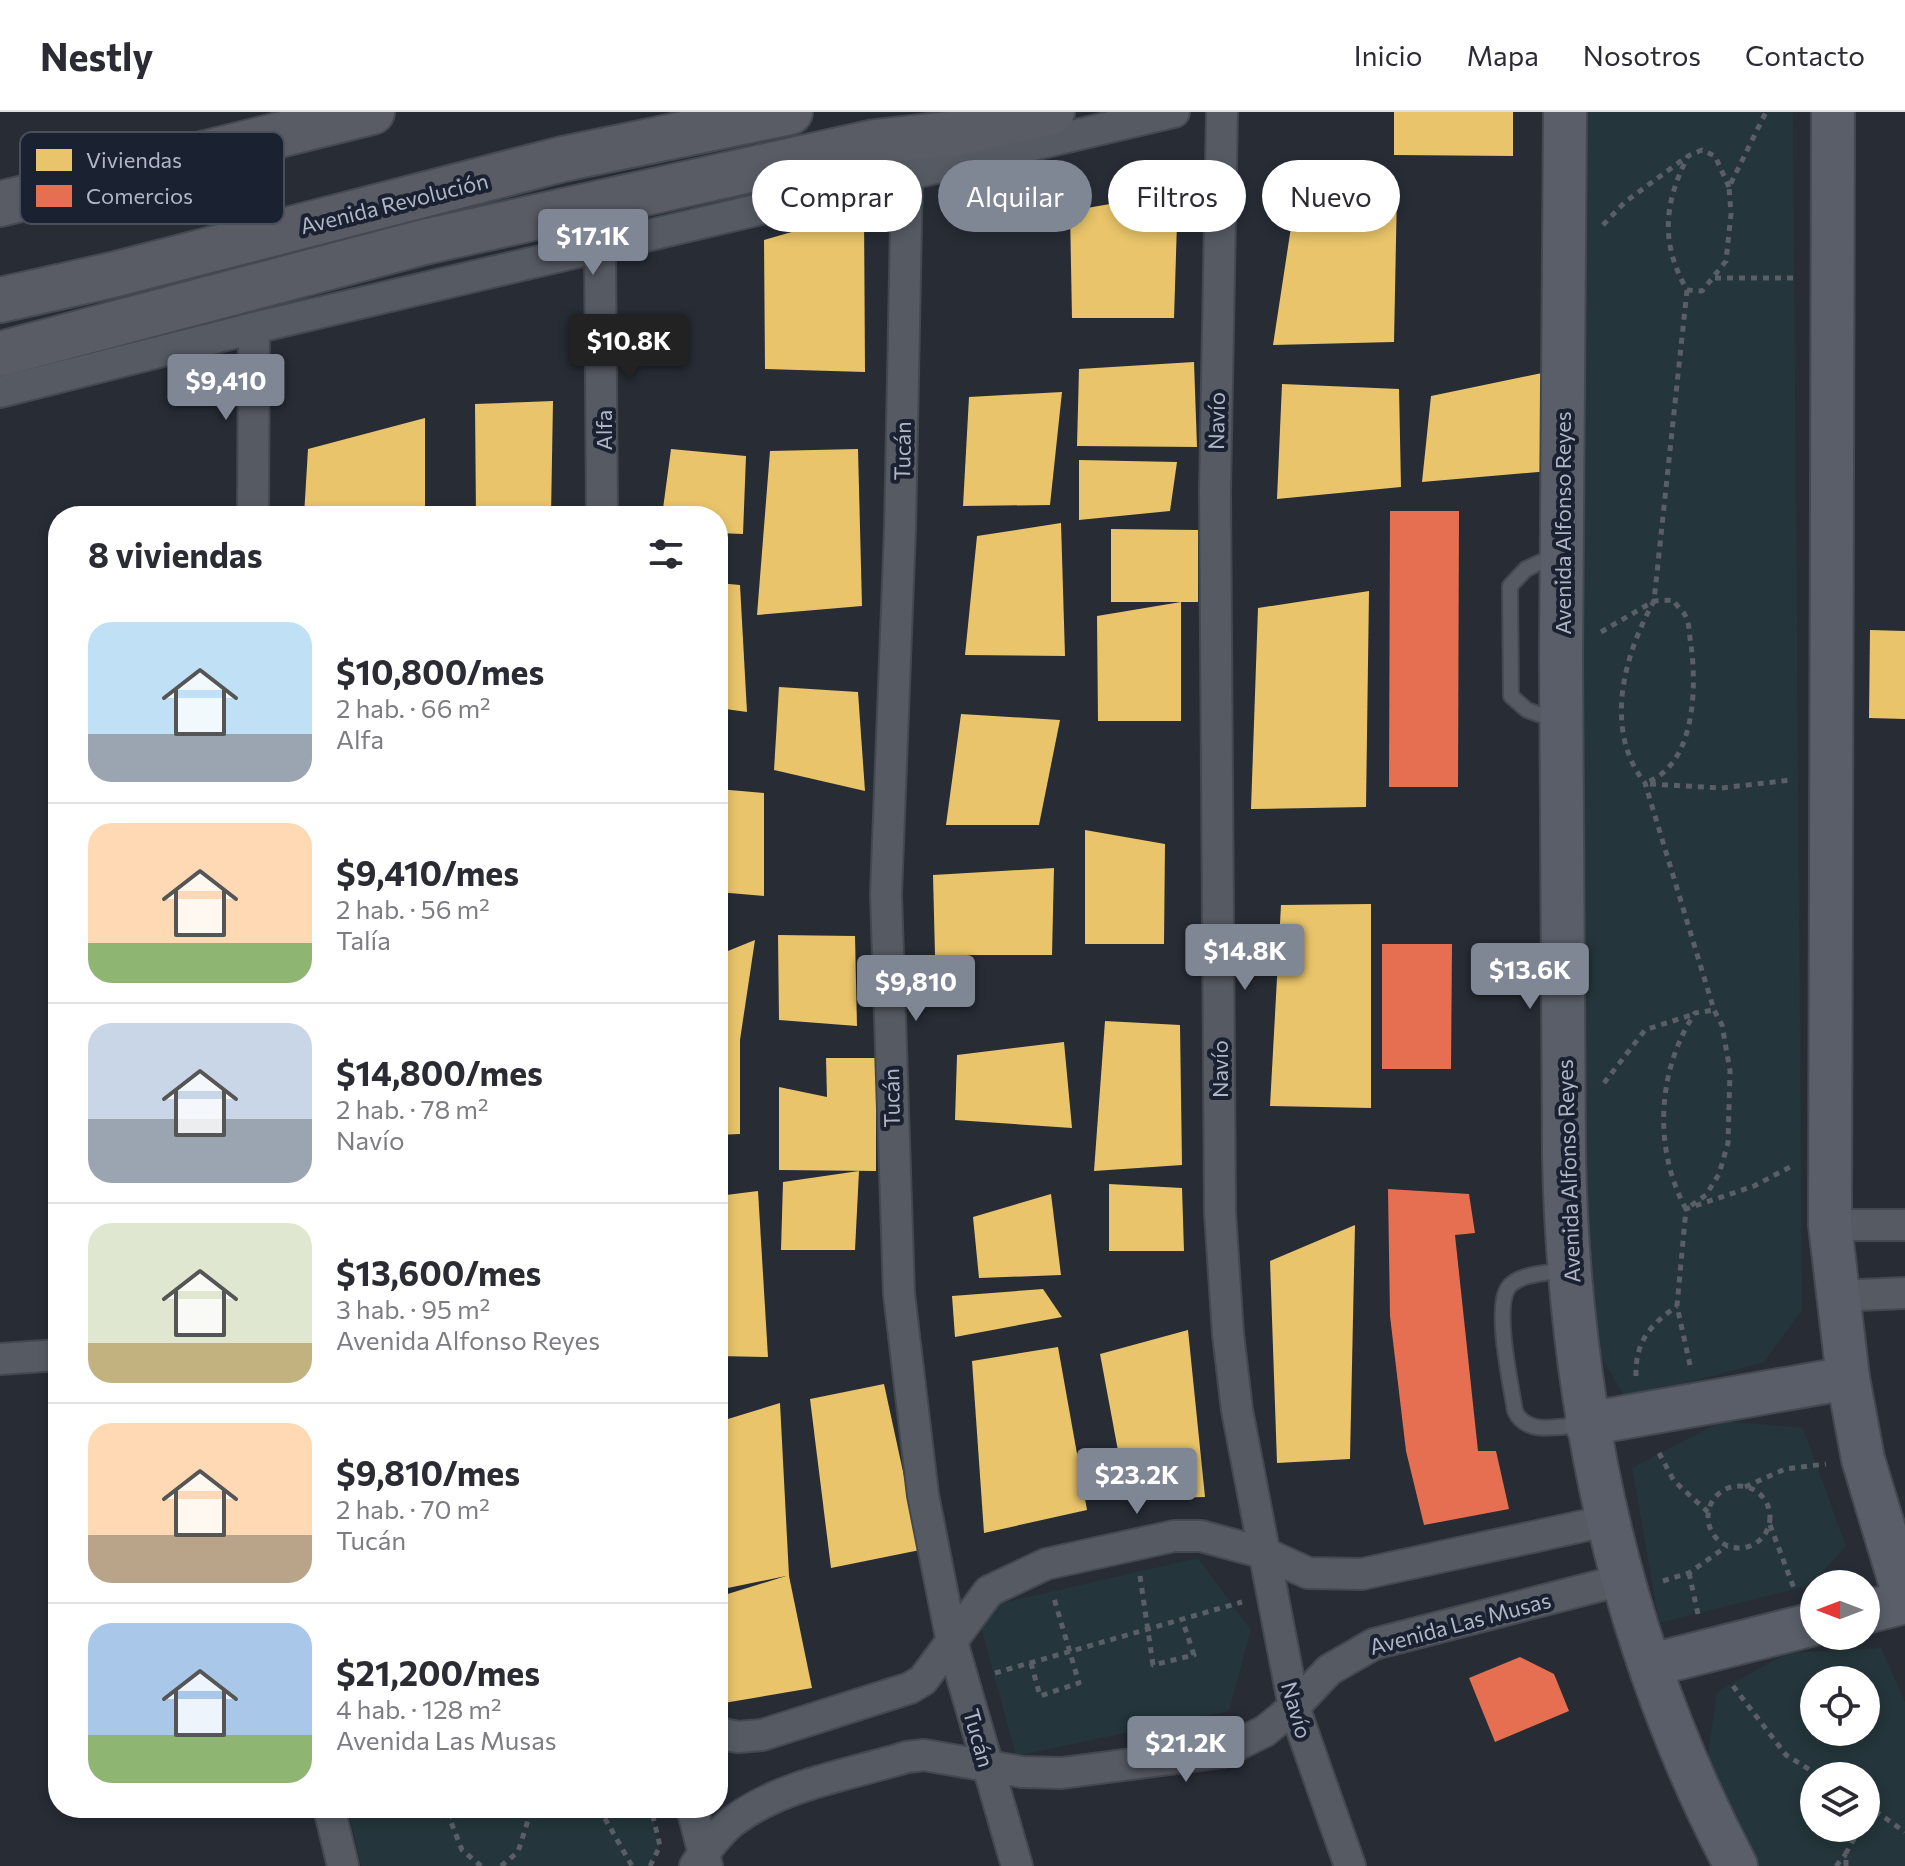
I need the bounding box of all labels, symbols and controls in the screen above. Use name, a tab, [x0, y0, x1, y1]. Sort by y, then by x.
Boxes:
text: Nestly	[40, 32, 153, 79]
text: Inicio	[1354, 38, 1422, 72]
text: Mapa	[1466, 38, 1539, 72]
text: Nosotros	[1583, 38, 1701, 72]
text: Contacto	[1745, 38, 1865, 72]
legend	[20, 132, 284, 224]
text: Viviendas	[86, 146, 182, 173]
chip: Comprar	[752, 160, 922, 232]
chip: Alquilar	[938, 160, 1092, 232]
chip: Filtros	[1108, 160, 1246, 232]
chip: Nuevo	[1262, 160, 1400, 232]
street label: Avenida Revolución	[297, 167, 491, 239]
text: Comercios	[86, 182, 193, 209]
pin: $17.1K	[528, 209, 658, 277]
text: $17.1K	[556, 219, 630, 250]
pin: $10.8K	[564, 314, 694, 382]
text: $10.8K	[587, 324, 671, 355]
pin: $9,410	[161, 354, 291, 422]
text: $9,410	[185, 364, 267, 395]
street label: Navío	[1202, 392, 1230, 450]
street label: Alfa	[590, 410, 617, 450]
street label: Avenida Alfonso Reyes	[1549, 411, 1576, 635]
street label: Tucán	[888, 421, 916, 481]
icon: filters	[644, 532, 688, 576]
text: 8 viviendas	[88, 533, 263, 575]
text: $10,800/mes	[336, 650, 544, 692]
icon: home	[152, 654, 248, 750]
text: 2 hab. · 66 m²	[336, 692, 491, 723]
text: Alfa	[336, 723, 384, 754]
text: $9,410/mes	[336, 851, 519, 893]
icon: home	[152, 855, 248, 951]
text: 2 hab. · 56 m²	[336, 893, 490, 924]
text: Talía	[336, 924, 391, 955]
pin: $14.8K	[1180, 924, 1310, 992]
text: $14.8K	[1203, 934, 1287, 965]
pin: $13.6K	[1465, 943, 1595, 1011]
text: $13.6K	[1489, 953, 1571, 984]
pin: $9,810	[851, 955, 981, 1023]
text: $9,810	[875, 965, 957, 996]
street label: Navío	[1206, 1040, 1233, 1098]
text: $14,800/mes	[336, 1051, 543, 1093]
icon: home	[152, 1055, 248, 1151]
street label: Avenida Alfonso Reyes	[1551, 1059, 1585, 1283]
street label: Tucán	[877, 1068, 905, 1128]
text: 2 hab. · 78 m²	[336, 1093, 488, 1124]
text: Navío	[336, 1124, 404, 1155]
text: $13,600/mes	[336, 1251, 541, 1293]
icon: home	[152, 1255, 248, 1351]
text: 3 hab. · 95 m²	[336, 1293, 490, 1324]
text: Avenida Alfonso Reyes	[336, 1324, 600, 1355]
pin: $23.2K	[1072, 1448, 1202, 1516]
text: $9,810/mes	[336, 1451, 520, 1493]
icon: home	[152, 1455, 248, 1551]
text: $23.2K	[1095, 1458, 1179, 1489]
text: 2 hab. · 70 m²	[336, 1493, 490, 1524]
text: Tucán	[336, 1524, 406, 1555]
north arrow	[1800, 1570, 1880, 1650]
map controls	[1800, 1570, 1880, 1842]
street label: Avenida Las Musas	[1366, 1586, 1554, 1660]
text: $21,200/mes	[336, 1651, 540, 1693]
icon: home	[152, 1655, 248, 1751]
button: locate	[1800, 1666, 1880, 1746]
street label: Navío	[1276, 1678, 1318, 1742]
text: 4 hab. · 128 m²	[336, 1693, 501, 1724]
street label: Tucán	[958, 1706, 1000, 1770]
pin: $21.2K	[1121, 1716, 1251, 1784]
text: Avenida Las Musas	[336, 1724, 557, 1755]
text: $21.2K	[1145, 1726, 1227, 1757]
button: layers	[1800, 1762, 1880, 1842]

